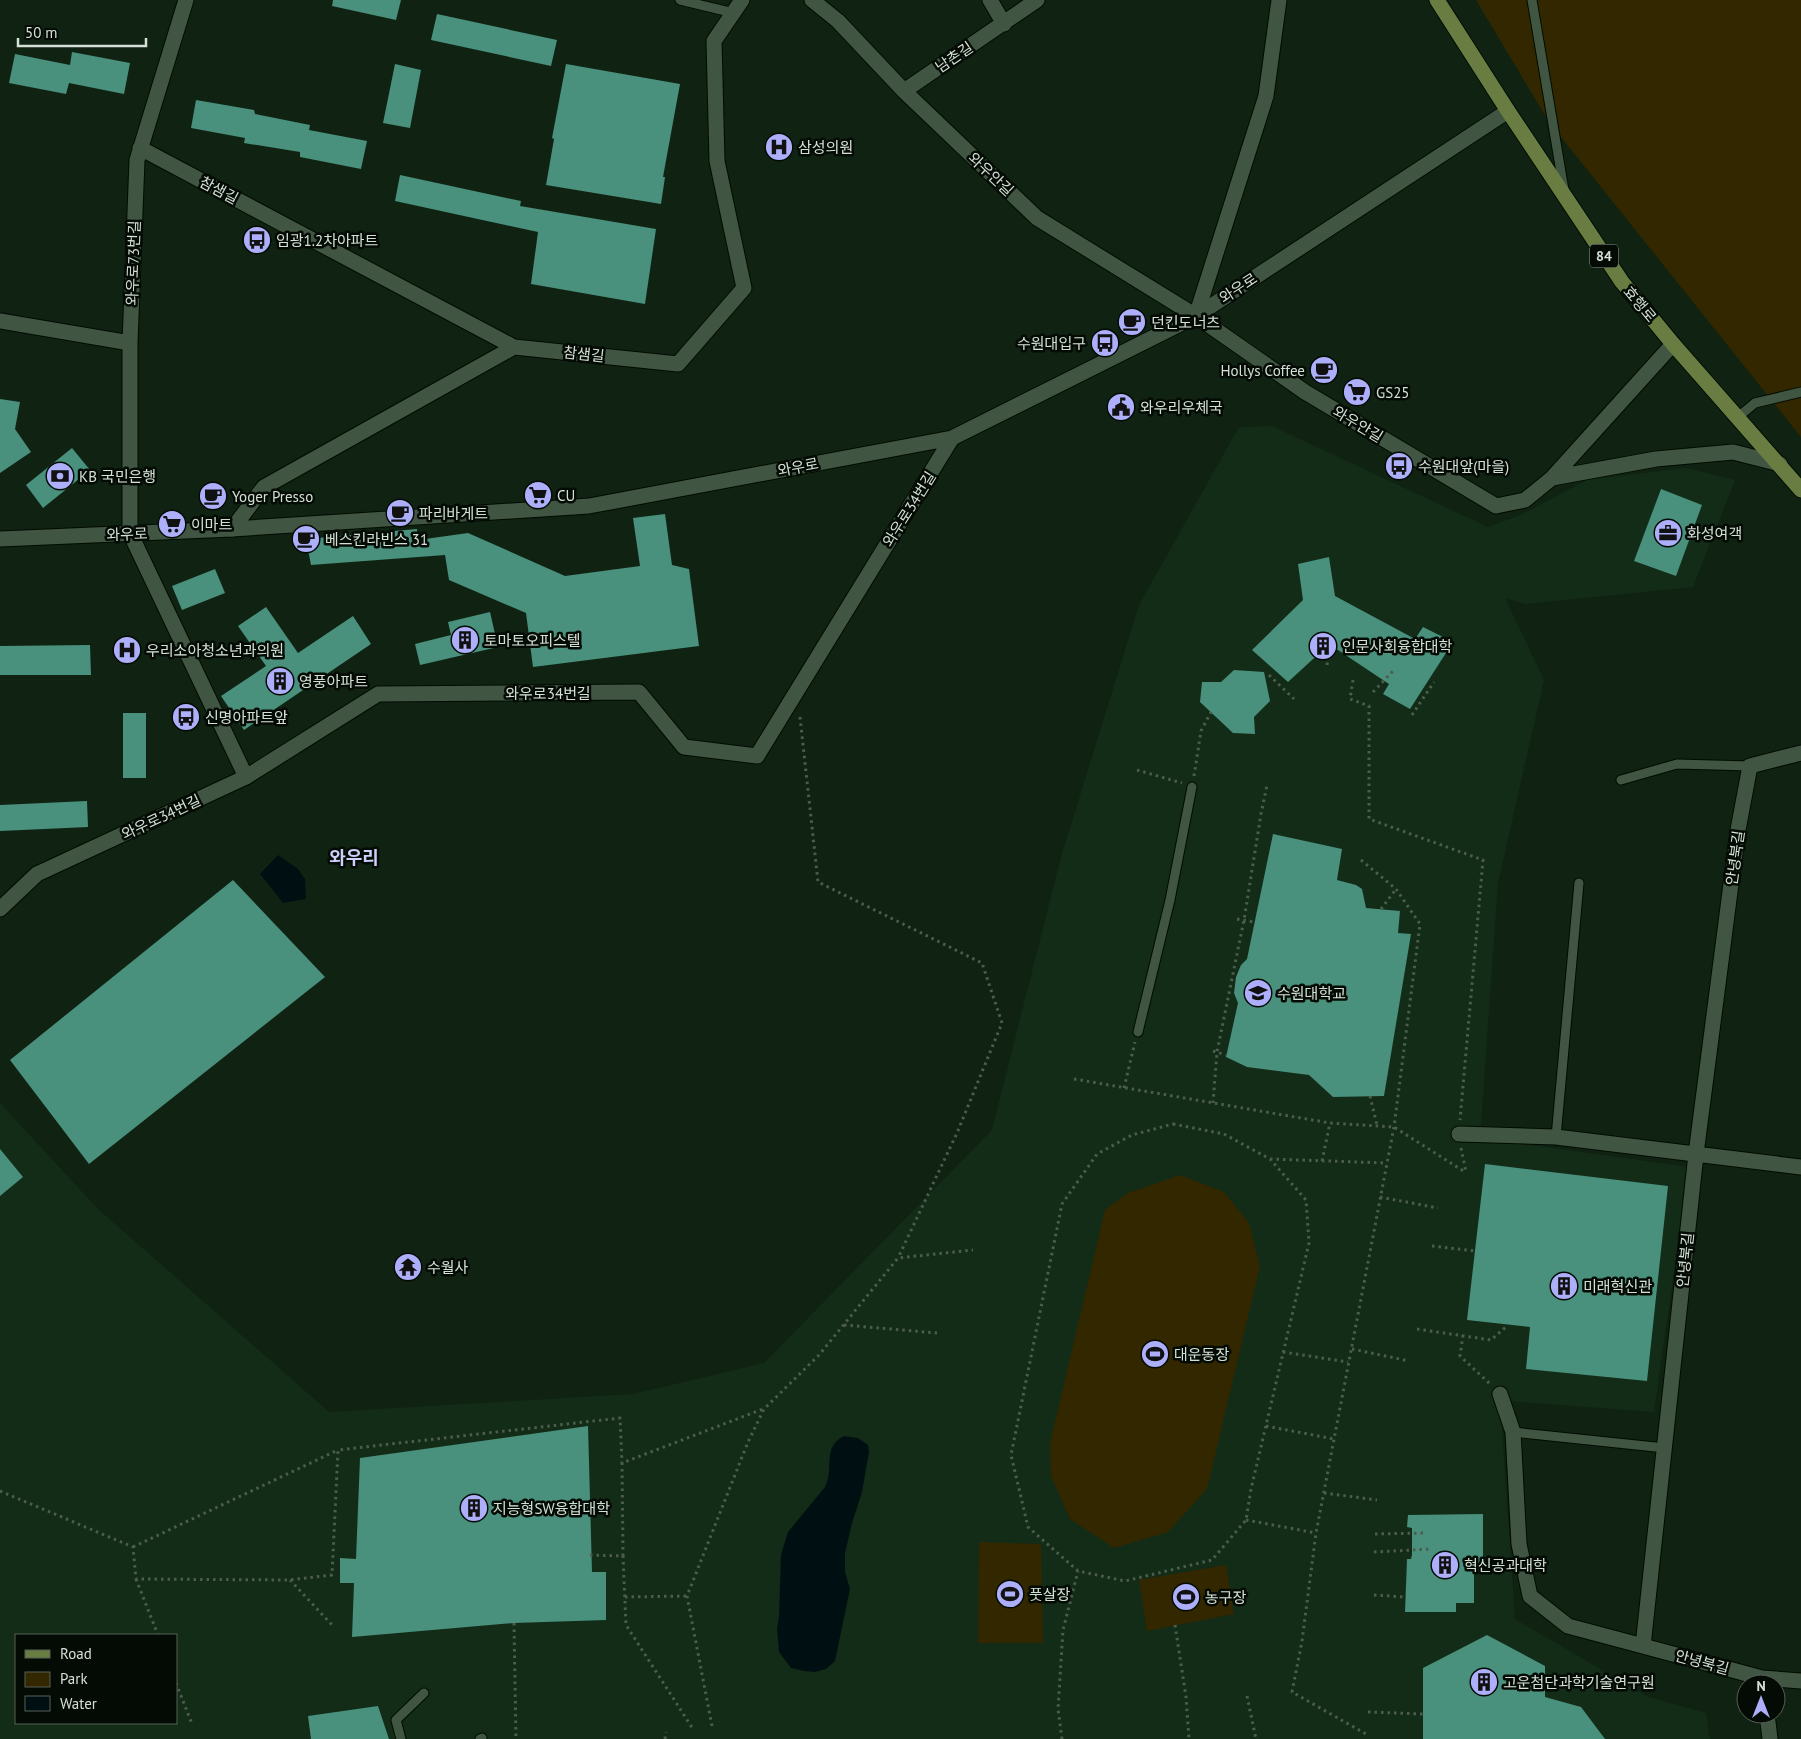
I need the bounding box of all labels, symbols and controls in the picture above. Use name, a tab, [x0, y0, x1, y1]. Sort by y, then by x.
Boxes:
scale bar	[18, 15, 145, 47]
text: 50 m	[25, 23, 58, 42]
street label: 남촌길	[932, 38, 976, 76]
hospital icon: 삼성의원	[764, 132, 794, 162]
place label: 삼성의원	[798, 138, 853, 157]
street label: 와우안길	[964, 148, 1018, 200]
street label: 참샘길	[196, 172, 242, 208]
street label: 와우로73번길	[122, 220, 144, 306]
bus stop icon: 임광1.2차아파트	[242, 225, 272, 255]
place label: 임광1.2차아파트	[276, 231, 379, 250]
road number: 84	[1590, 245, 1618, 268]
street label: 와우로	[1215, 269, 1261, 307]
street label: 효행로	[1619, 282, 1661, 326]
cafe icon: 던킨도너츠	[1117, 307, 1147, 337]
place label: 던킨도너츠	[1151, 313, 1220, 332]
bus stop icon: 수원대입구	[1090, 328, 1120, 358]
place label: 수원대입구	[1017, 334, 1086, 353]
street label: 참샘길	[562, 342, 606, 366]
cafe icon: Hollys Coffee	[1309, 355, 1339, 385]
place label: Hollys Coffee	[1220, 361, 1305, 380]
supermarket icon: GS25	[1342, 377, 1372, 407]
place label: GS25	[1376, 383, 1410, 402]
public building icon: 와우리우체국	[1106, 392, 1136, 422]
place label: 와우리우체국	[1140, 398, 1223, 417]
street label: 와우안길	[1329, 402, 1387, 446]
bus stop icon: 수원대앞(마을)	[1384, 451, 1414, 481]
street label: 와우로	[776, 454, 820, 480]
place label: 수원대앞(마을)	[1418, 457, 1509, 476]
bank icon: KB 국민은행	[45, 461, 75, 491]
place label: KB 국민은행	[79, 467, 156, 486]
street label: 와우로34번길	[878, 468, 940, 550]
supermarket icon: CU	[523, 480, 553, 510]
cafe icon: Yoger Presso	[198, 481, 228, 511]
place label: CU	[557, 486, 575, 505]
place label: Yoger Presso	[232, 487, 313, 506]
cafe icon: 파리바게트	[385, 498, 415, 528]
place label: 파리바게트	[419, 504, 488, 523]
supermarket icon: 이마트	[157, 509, 187, 539]
place label: 이마트	[191, 515, 233, 534]
office icon: 화성여객	[1653, 518, 1683, 548]
street label: 와우로	[106, 524, 148, 544]
cafe icon: 베스킨라빈스 31	[291, 524, 321, 554]
place label: 화성여객	[1687, 524, 1742, 543]
place label: 베스킨라빈스 31	[325, 530, 428, 549]
building icon: 토마토오피스텔	[450, 625, 480, 655]
place label: 토마토오피스텔	[484, 631, 581, 650]
building icon: 인문사회융합대학	[1308, 631, 1338, 661]
hospital icon: 우리소아청소년과의원	[112, 635, 142, 665]
place label: 인문사회융합대학	[1342, 637, 1453, 656]
place label: 우리소아청소년과의원	[146, 641, 284, 660]
building icon: 영풍아파트	[265, 666, 295, 696]
place label: 영풍아파트	[299, 672, 368, 691]
street label: 와우로34번길	[505, 684, 591, 703]
bus stop icon: 신명아파트앞	[171, 702, 201, 732]
place label: 신명아파트앞	[205, 708, 288, 727]
street label: 와우로34번길	[118, 790, 204, 844]
street label: 안녕북길	[1722, 829, 1748, 887]
district label: 와우리	[329, 846, 379, 869]
school or university icon: 수원대학교	[1243, 978, 1273, 1008]
place label: 수원대학교	[1277, 984, 1346, 1003]
street label: 안녕북길	[1673, 1232, 1697, 1288]
temple icon: 수월사	[393, 1252, 423, 1282]
place label: 수월사	[427, 1258, 469, 1277]
building icon: 미래혁신관	[1549, 1271, 1579, 1301]
place label: 미래혁신관	[1583, 1277, 1652, 1296]
sports icon: 대운동장	[1140, 1339, 1170, 1369]
place label: 대운동장	[1174, 1345, 1229, 1364]
building icon: 지능형SW융합대학	[459, 1493, 489, 1523]
place label: 지능형SW융합대학	[493, 1499, 610, 1518]
building icon: 혁신공과대학	[1430, 1550, 1460, 1580]
place label: 혁신공과대학	[1464, 1556, 1547, 1575]
sports icon: 풋살장	[995, 1579, 1025, 1609]
sports icon: 농구장	[1171, 1582, 1201, 1612]
place label: 풋살장	[1029, 1585, 1071, 1604]
place label: 농구장	[1205, 1588, 1247, 1607]
legend	[15, 1634, 178, 1724]
text: Road	[60, 1644, 92, 1663]
street label: 안녕북길	[1673, 1646, 1731, 1678]
building icon: 고운첨단과학기술연구원	[1469, 1667, 1499, 1697]
text: Park	[60, 1669, 88, 1688]
place label: 고운첨단과학기술연구원	[1503, 1673, 1655, 1692]
north arrow	[1736, 1674, 1786, 1724]
text: N	[1756, 1677, 1766, 1695]
text: Water	[60, 1694, 97, 1713]

